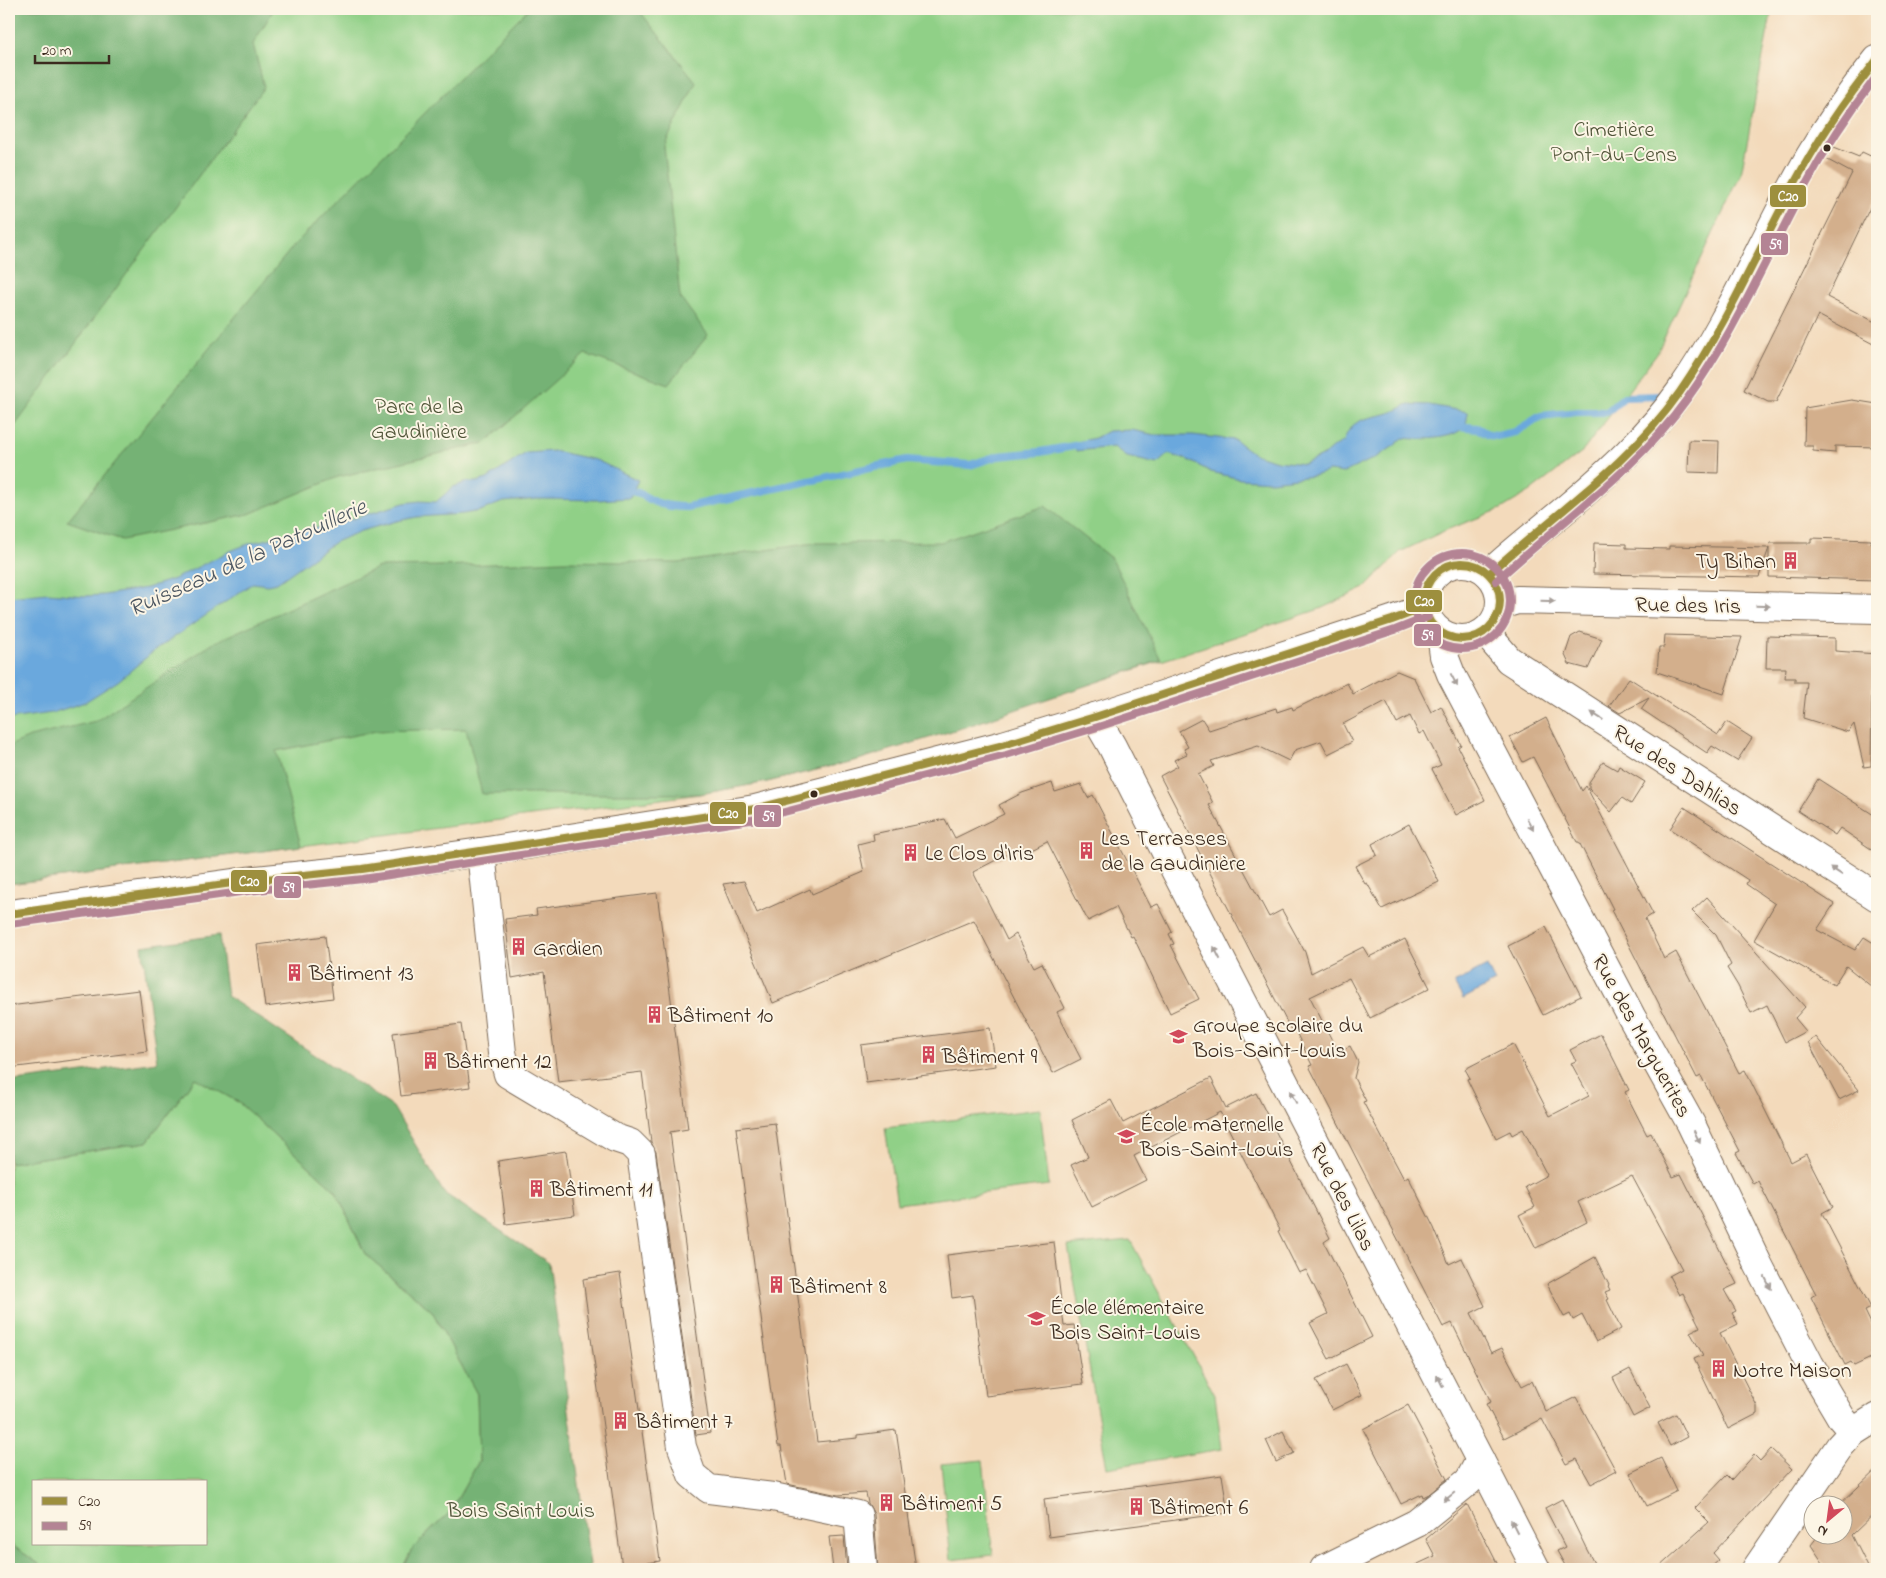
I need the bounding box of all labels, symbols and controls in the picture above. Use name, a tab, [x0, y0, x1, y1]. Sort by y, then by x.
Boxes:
scale bar	[35, 32, 109, 64]
text: 20 m	[42, 40, 72, 62]
park label: Cimetière Pont-du-Cens	[1551, 115, 1677, 172]
unlabelled marker	[1822, 143, 1832, 153]
line badge: C20	[1769, 184, 1807, 208]
text: C20	[1778, 187, 1798, 208]
line badge: 59	[1760, 232, 1789, 256]
text: 59	[1769, 235, 1782, 256]
park label: Parc de la Gaudinière	[371, 392, 467, 449]
water label: Ruisseau de la Patouillerie	[123, 490, 374, 628]
place label: Ty Bihan	[1695, 547, 1776, 580]
building icon: Ty Bihan	[1780, 550, 1800, 570]
line badge: C20	[1405, 589, 1443, 613]
street label: Rue des Iris	[1635, 590, 1741, 624]
text: C20	[1414, 592, 1434, 613]
one-way arrow	[1540, 597, 1556, 605]
one-way arrow	[1755, 602, 1771, 610]
line badge: 59	[1413, 623, 1442, 647]
text: 59	[1421, 626, 1434, 647]
one-way arrow	[1450, 673, 1458, 687]
one-way arrow	[1590, 711, 1604, 721]
street label: Rue des Dahlias	[1606, 718, 1747, 825]
unlabelled marker	[809, 789, 819, 799]
line badge: C20	[709, 801, 747, 825]
text: C20	[718, 804, 738, 825]
line badge: 59	[753, 804, 782, 828]
text: 59	[762, 807, 775, 828]
one-way arrow	[1526, 816, 1534, 831]
place label: Les Terrasses de la Gaudinière	[1101, 824, 1246, 881]
place label: Le Clos d'Iris	[925, 839, 1034, 871]
building icon: Les Terrasses de la Gaudinière	[1077, 840, 1097, 860]
building icon: Le Clos d'Iris	[901, 842, 921, 862]
one-way arrow	[1830, 866, 1843, 876]
line badge: C20	[230, 869, 268, 893]
text: C20	[239, 872, 259, 893]
line badge: 59	[273, 875, 302, 899]
text: 59	[282, 878, 295, 899]
place label: Gardien	[533, 934, 603, 966]
building icon: Gardien	[509, 937, 529, 957]
one-way arrow	[1213, 946, 1221, 961]
street label: Rue des Marguerites	[1581, 949, 1699, 1125]
place label: Bâtiment 13	[308, 959, 414, 991]
building icon: Bâtiment 13	[285, 962, 305, 982]
place label: Bâtiment 10	[667, 1001, 773, 1033]
building icon: Bâtiment 10	[644, 1004, 664, 1024]
place label: Groupe scolaire du Bois-Saint-Louis	[1192, 1011, 1363, 1068]
school or university icon: Groupe scolaire du Bois-Saint-Louis	[1169, 1027, 1189, 1047]
place label: Bâtiment 9	[941, 1042, 1038, 1074]
building icon: Bâtiment 9	[918, 1045, 938, 1065]
place label: Bâtiment 12	[444, 1047, 552, 1079]
building icon: Bâtiment 12	[421, 1050, 441, 1070]
one-way arrow	[1289, 1090, 1297, 1104]
place label: École maternelle Bois-Saint-Louis	[1139, 1110, 1293, 1167]
school or university icon: École maternelle Bois-Saint-Louis	[1116, 1126, 1136, 1146]
one-way arrow	[1694, 1130, 1702, 1144]
street label: Rue des Lilas	[1300, 1138, 1382, 1257]
place label: Bâtiment 11	[549, 1175, 653, 1207]
building icon: Bâtiment 11	[526, 1178, 546, 1198]
place label: Bâtiment 8	[789, 1272, 887, 1304]
building icon: Bâtiment 8	[766, 1275, 786, 1295]
one-way arrow	[1764, 1276, 1772, 1290]
place label: École élémentaire Bois Saint-Louis	[1049, 1293, 1204, 1350]
school or university icon: École élémentaire Bois Saint-Louis	[1026, 1309, 1046, 1329]
place label: Notre Maison	[1733, 1356, 1852, 1388]
building icon: Notre Maison	[1709, 1359, 1729, 1379]
one-way arrow	[1436, 1374, 1444, 1389]
place label: Bâtiment 7	[634, 1407, 733, 1439]
building icon: Bâtiment 7	[611, 1410, 631, 1430]
legend	[32, 1480, 208, 1546]
place label: Bâtiment 5	[900, 1489, 1002, 1521]
text: C20	[78, 1491, 101, 1513]
one-way arrow	[1443, 1491, 1456, 1502]
building icon: Bâtiment 5	[877, 1492, 897, 1512]
place label: Bâtiment 6	[1149, 1493, 1249, 1525]
park label: Bois Saint Louis	[446, 1496, 595, 1528]
building icon: Bâtiment 6	[1126, 1496, 1146, 1516]
north arrow	[1804, 1496, 1854, 1546]
text: 59	[78, 1515, 92, 1537]
one-way arrow	[1510, 1519, 1518, 1533]
text: N	[1813, 1519, 1832, 1542]

